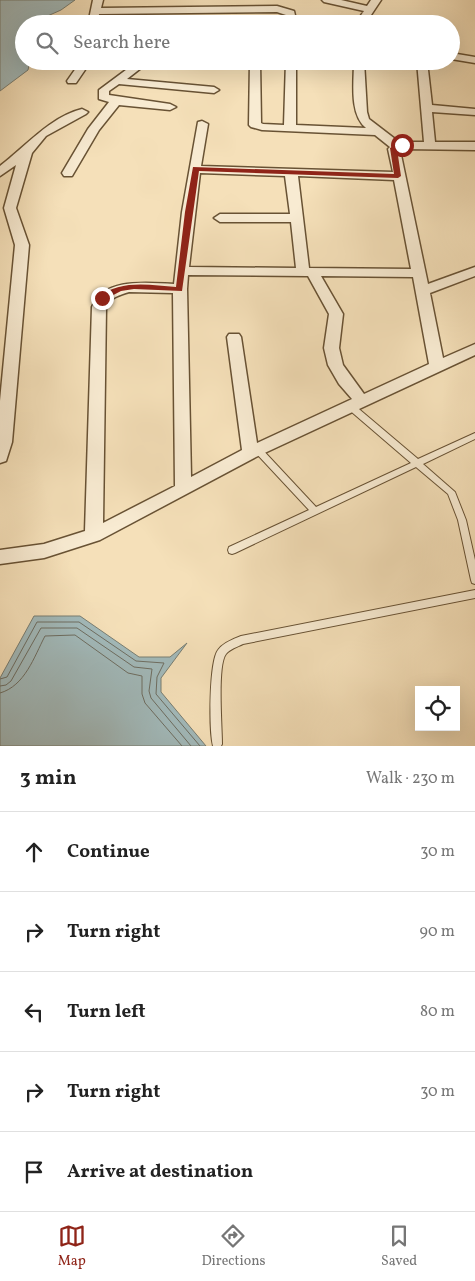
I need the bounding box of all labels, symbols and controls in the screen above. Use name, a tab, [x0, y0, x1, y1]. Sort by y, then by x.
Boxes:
search box	[15, 15, 460, 70]
icon: search	[33, 29, 61, 57]
text: Search here	[73, 30, 170, 56]
route start	[391, 134, 414, 157]
route end	[91, 287, 114, 310]
map controls	[415, 686, 460, 731]
button: locate	[415, 686, 460, 731]
text: 3 min	[20, 764, 76, 793]
text: Walk · 230 m	[366, 768, 455, 790]
icon: ahead	[20, 838, 48, 866]
text: Continue	[67, 839, 150, 865]
text: 30 m	[420, 841, 455, 863]
icon: right	[20, 918, 48, 946]
text: Turn right	[67, 919, 160, 945]
text: 90 m	[419, 921, 455, 943]
icon: left	[20, 998, 48, 1026]
text: Turn left	[67, 999, 146, 1025]
text: 80 m	[420, 1001, 455, 1023]
icon: right	[20, 1078, 48, 1106]
text: Turn right	[67, 1079, 160, 1105]
text: 30 m	[420, 1081, 455, 1103]
icon: arrive	[20, 1158, 48, 1186]
text: Arrive at destination	[67, 1159, 253, 1185]
tab: Map	[58, 1222, 86, 1271]
tab: Directions	[201, 1222, 266, 1271]
tab: Saved	[381, 1222, 417, 1271]

